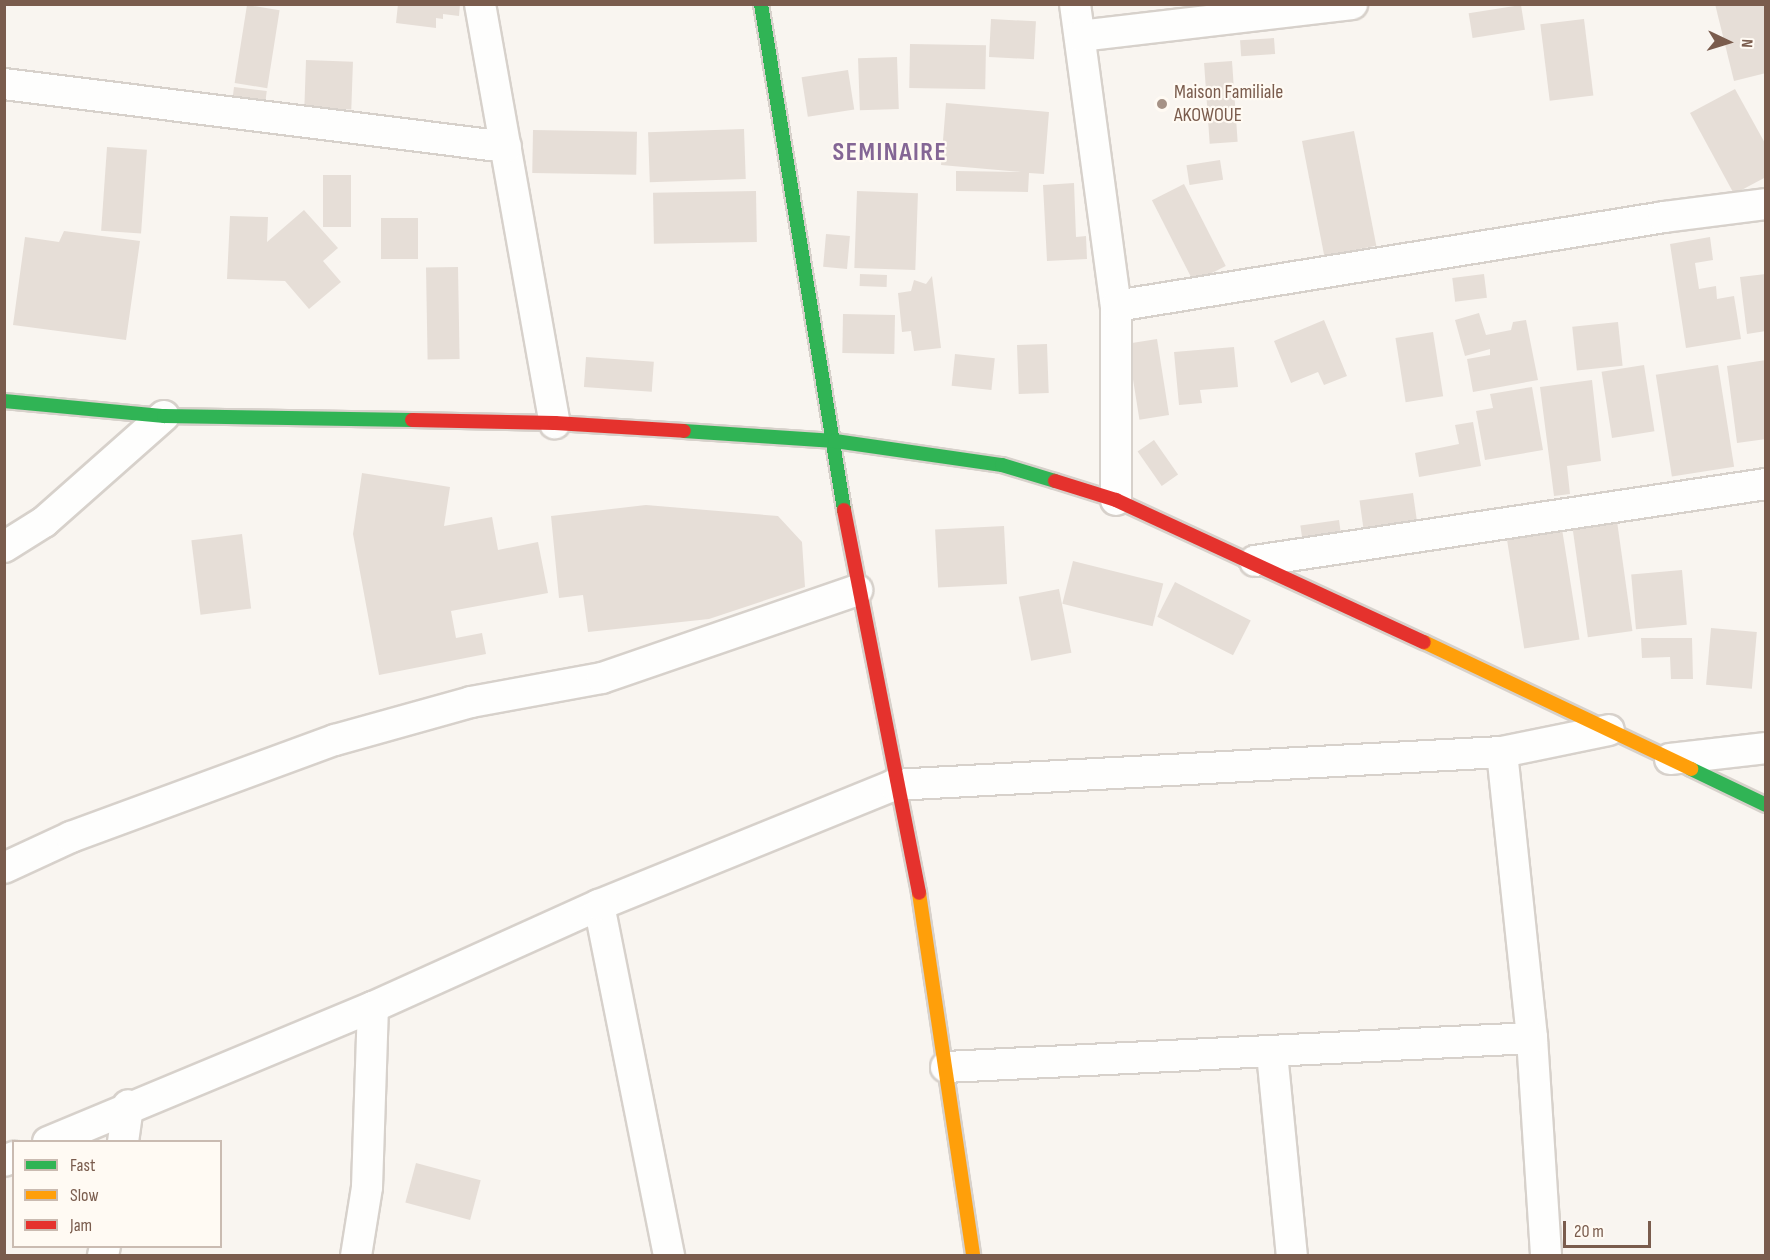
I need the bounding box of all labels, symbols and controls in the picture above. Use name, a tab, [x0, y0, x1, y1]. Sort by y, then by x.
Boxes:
north arrow	[1698, 12, 1758, 72]
text: N	[1737, 38, 1756, 48]
place label: Maison Familiale AKOWOUE	[1174, 80, 1283, 127]
marker: Maison Familiale AKOWOUE	[1155, 97, 1169, 111]
district label: SEMINAIRE	[833, 137, 947, 169]
legend	[12, 1140, 222, 1248]
text: Fast	[70, 1155, 95, 1176]
text: Slow	[70, 1185, 99, 1206]
scale bar	[1566, 1209, 1654, 1247]
text: Jam	[70, 1215, 92, 1236]
text: 20 m	[1574, 1221, 1604, 1242]

